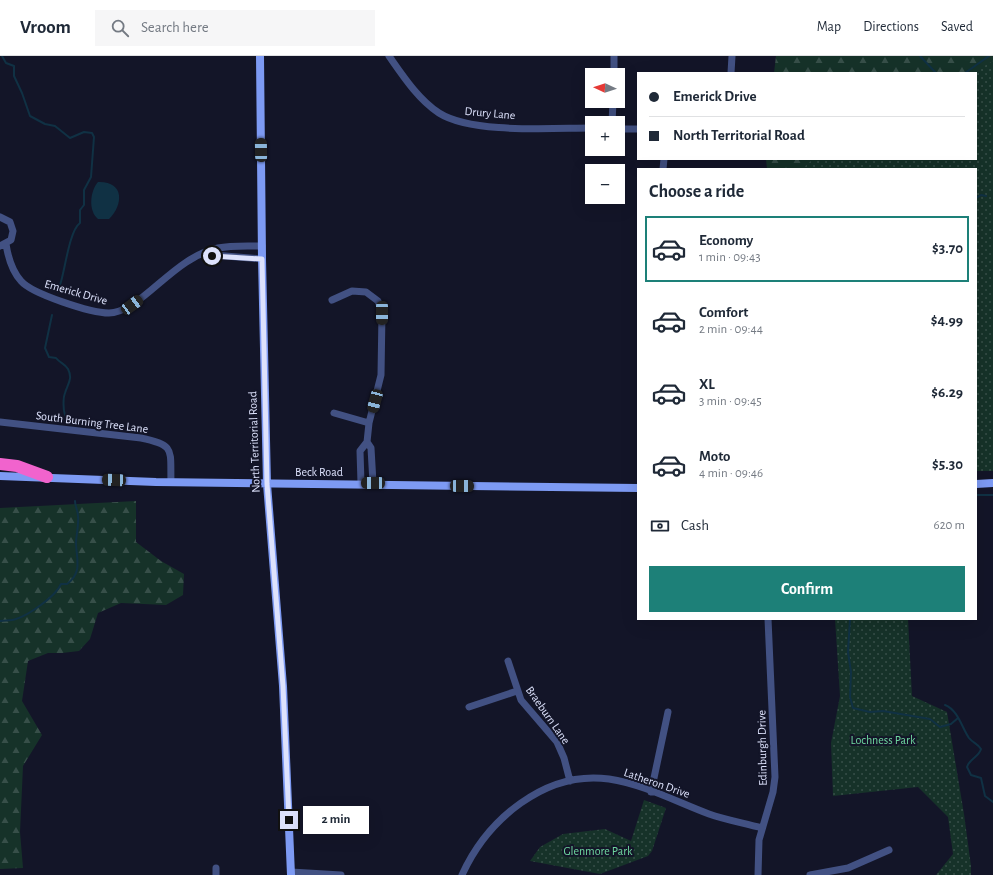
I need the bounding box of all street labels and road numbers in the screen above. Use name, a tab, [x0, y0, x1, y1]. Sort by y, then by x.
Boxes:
street label: Drury Lane	[464, 105, 516, 122]
street label: Emerick Drive	[43, 277, 109, 307]
street label: North Territorial Road	[246, 391, 262, 493]
street label: South Burning Tree Lane	[35, 409, 149, 435]
street label: Beck Road	[295, 466, 343, 478]
street label: Braeburn Lane	[524, 684, 572, 746]
street label: Edinburgh Drive	[755, 710, 769, 786]
street label: Latheron Drive	[622, 766, 692, 800]

